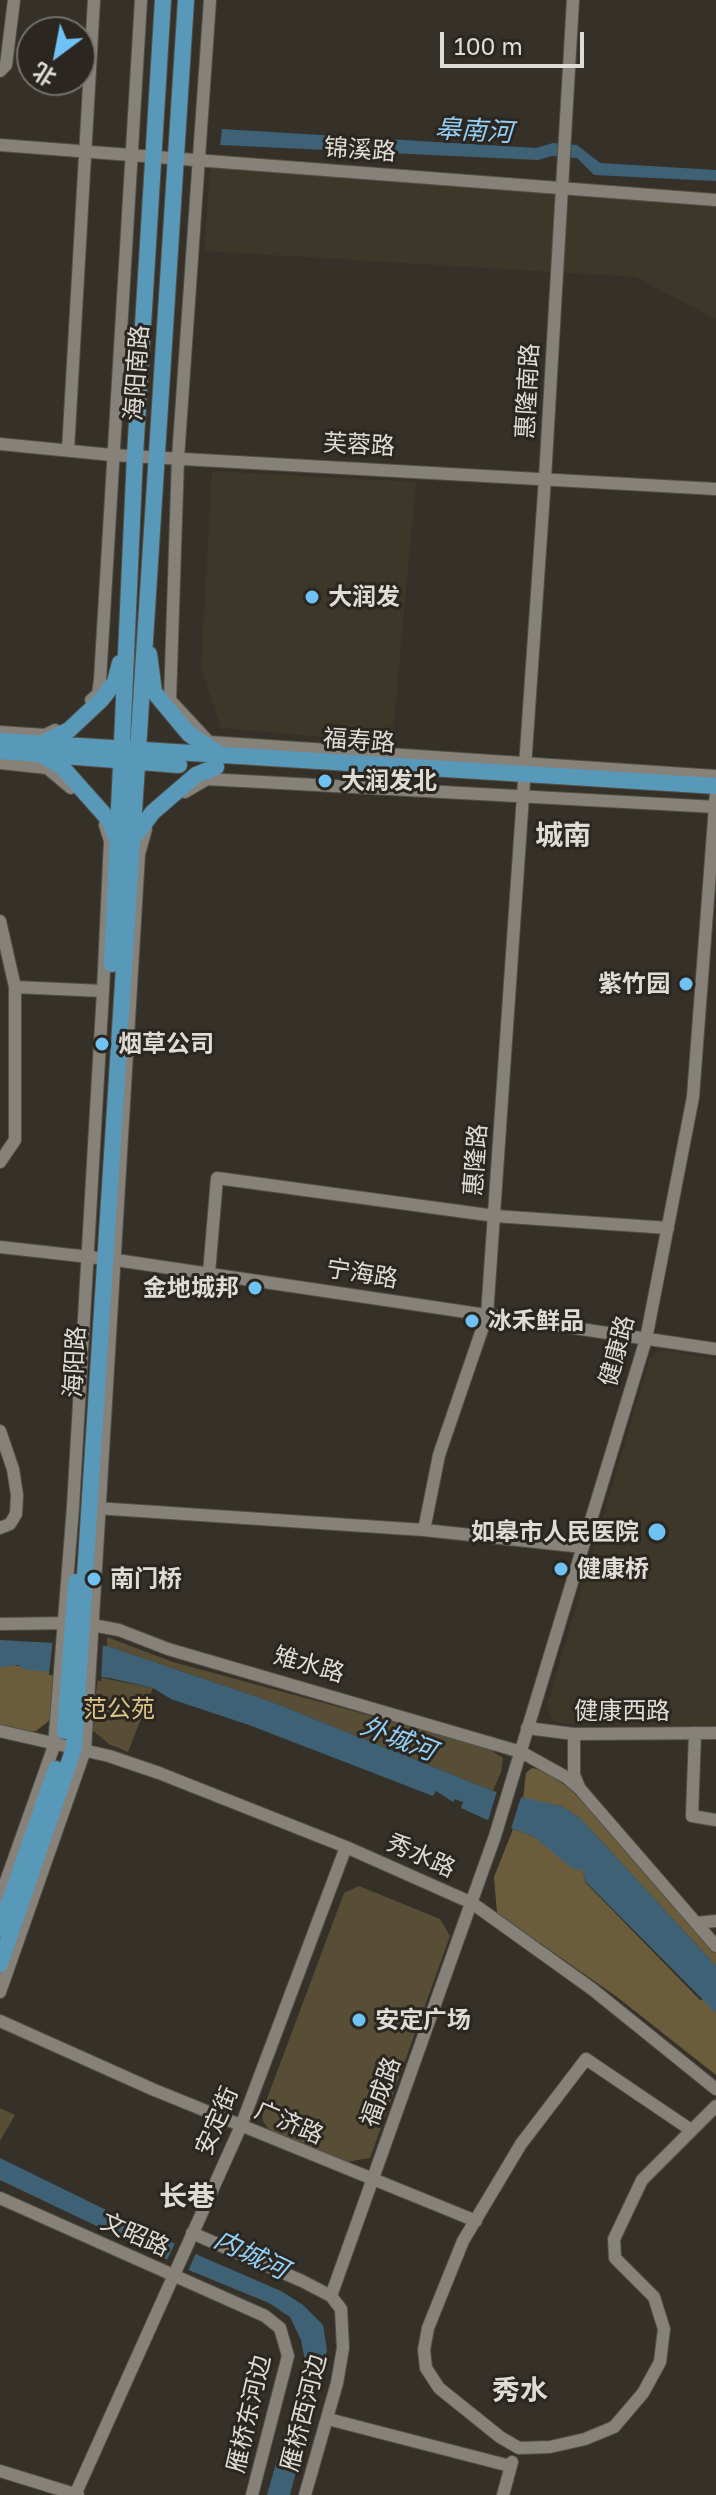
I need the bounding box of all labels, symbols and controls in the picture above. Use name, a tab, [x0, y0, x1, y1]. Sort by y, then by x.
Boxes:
north arrow	[16, 16, 96, 96]
scale bar	[444, 16, 588, 66]
text: 100 m	[454, 31, 523, 60]
text: 北	[28, 58, 61, 92]
water label: 皋南河	[434, 113, 514, 149]
street label: 锦溪路	[323, 133, 397, 167]
street label: 海阳南路	[119, 324, 155, 422]
street label: 惠隆南路	[511, 342, 545, 440]
street label: 芙蓉路	[322, 429, 396, 461]
place label: 大润发	[328, 583, 400, 611]
marker: 大润发	[303, 588, 321, 606]
street label: 福寿路	[322, 724, 396, 758]
place label: 大润发北	[341, 767, 437, 795]
marker: 大润发北	[316, 772, 334, 790]
district label: 城南	[535, 819, 591, 853]
place label: 紫竹园	[598, 970, 670, 998]
marker: 紫竹园	[677, 975, 695, 993]
place label: 烟草公司	[118, 1030, 214, 1058]
marker: 烟草公司	[93, 1035, 111, 1053]
street label: 惠隆路	[459, 1123, 493, 1197]
street label: 宁海路	[324, 1254, 400, 1294]
place label: 金地城邦	[143, 1274, 239, 1302]
marker: 金地城邦	[246, 1279, 264, 1297]
place label: 冰禾鲜品	[488, 1307, 584, 1335]
marker: 冰禾鲜品	[463, 1312, 481, 1330]
street label: 健康路	[594, 1312, 640, 1390]
street label: 海阳路	[59, 1325, 91, 1399]
place label: 如皋市人民医院	[471, 1518, 639, 1546]
marker: 如皋市人民医院	[646, 1521, 668, 1543]
place label: 健康桥	[577, 1555, 649, 1583]
marker: 健康桥	[552, 1560, 570, 1578]
place label: 南门桥	[110, 1565, 182, 1593]
marker: 南门桥	[85, 1570, 103, 1588]
street label: 雉水路	[270, 1641, 348, 1689]
park label: 范公苑	[83, 1695, 155, 1723]
street label: 健康西路	[574, 1697, 670, 1725]
water label: 外城河	[356, 1710, 440, 1768]
street label: 秀水路	[382, 1828, 460, 1884]
place label: 安定广场	[375, 2006, 471, 2034]
marker: 安定广场	[350, 2011, 368, 2029]
street label: 福成路	[355, 2053, 407, 2131]
street label: 安定街	[190, 2082, 244, 2160]
street label: 广济路	[250, 2096, 328, 2150]
district label: 长巷	[159, 2180, 215, 2214]
street label: 文昭路	[96, 2207, 174, 2263]
water label: 内城河	[209, 2224, 293, 2286]
street label: 雁桥西河边	[276, 2351, 332, 2475]
street label: 雁桥东河边	[221, 2352, 277, 2476]
district label: 秀水	[492, 2374, 548, 2408]

